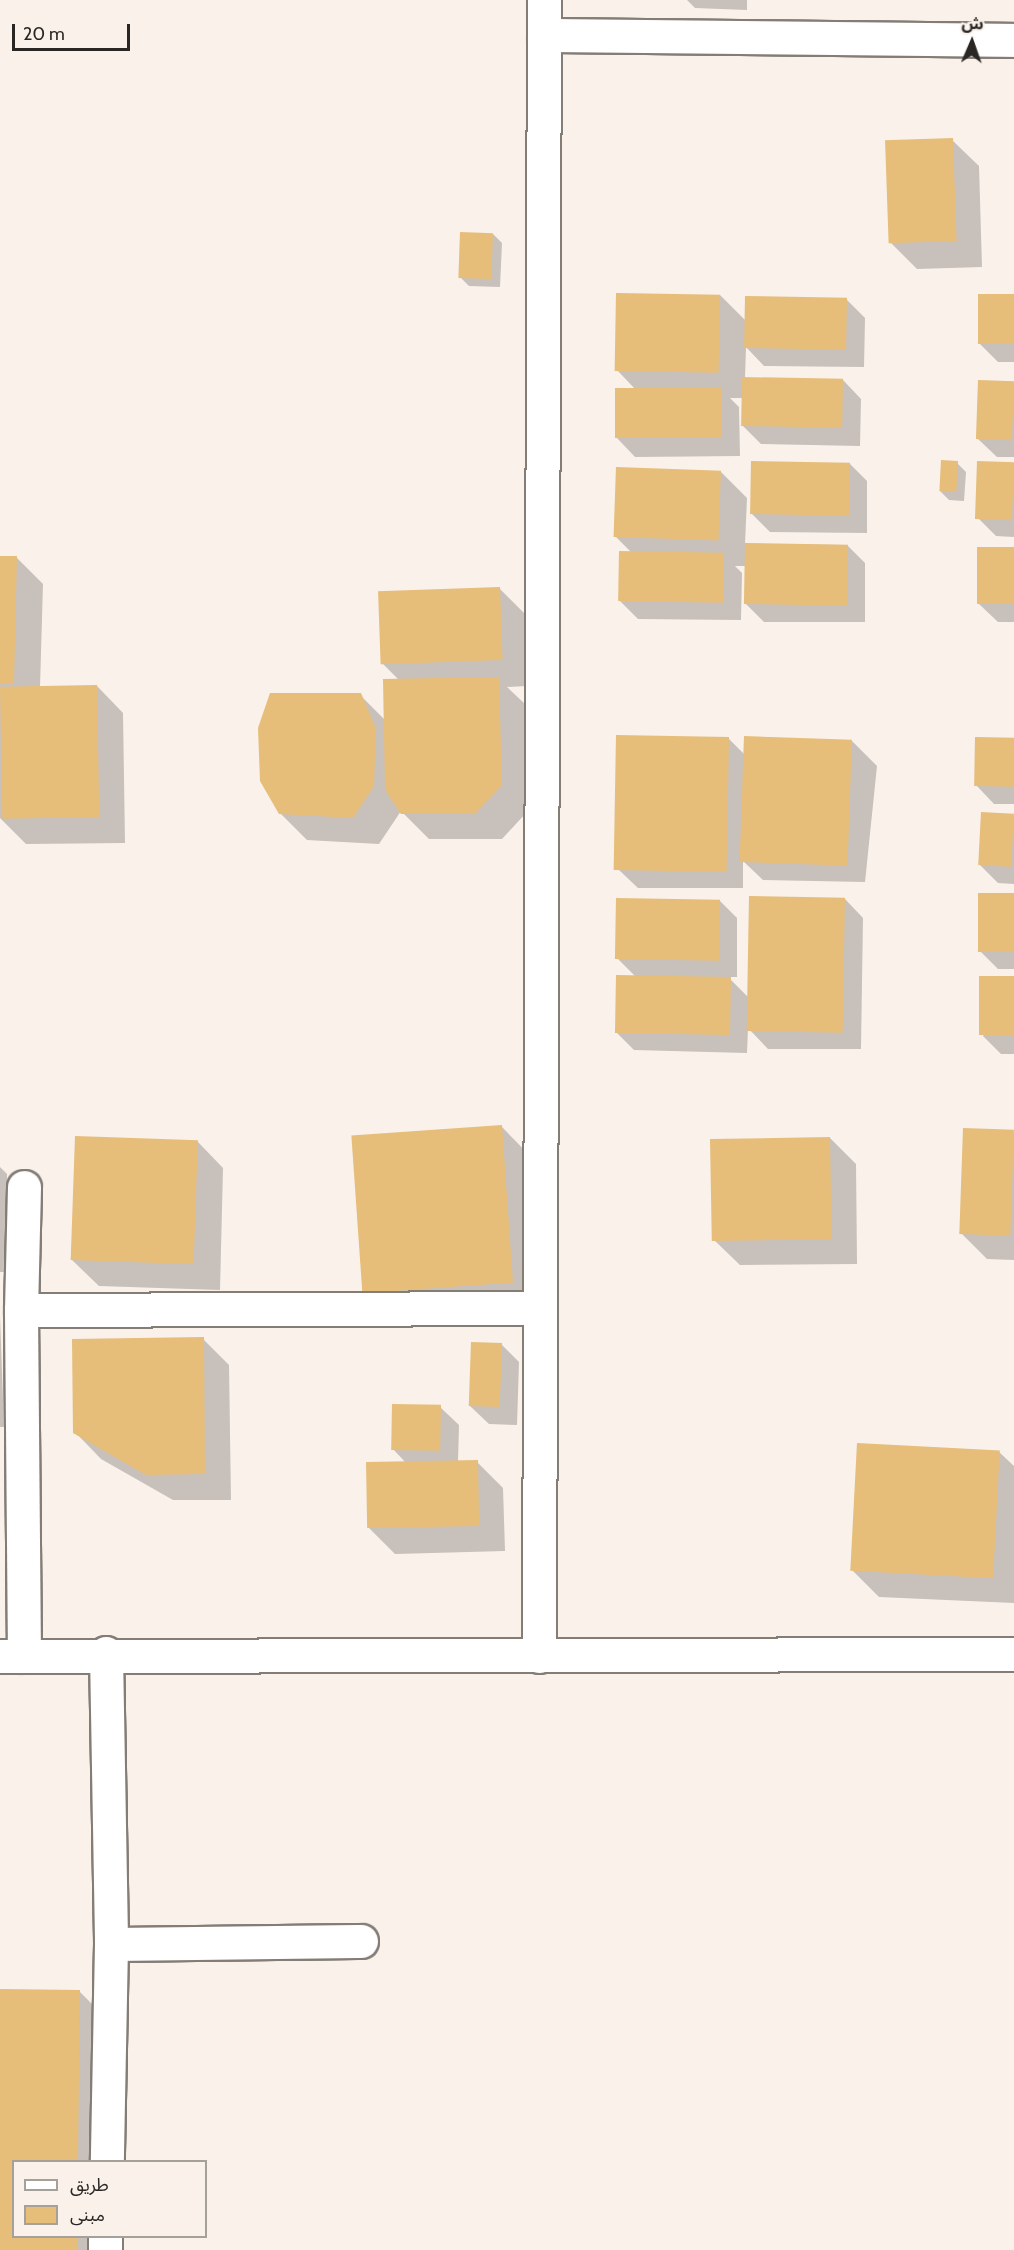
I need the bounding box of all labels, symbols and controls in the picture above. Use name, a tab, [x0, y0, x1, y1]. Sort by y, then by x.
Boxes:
scale bar	[15, 12, 134, 50]
north arrow	[942, 12, 1002, 72]
text: ش	[961, 14, 984, 33]
text: 20 m	[23, 23, 65, 45]
legend	[12, 2160, 207, 2238]
text: طريق	[70, 2174, 109, 2196]
text: مبنى	[70, 2204, 105, 2226]

